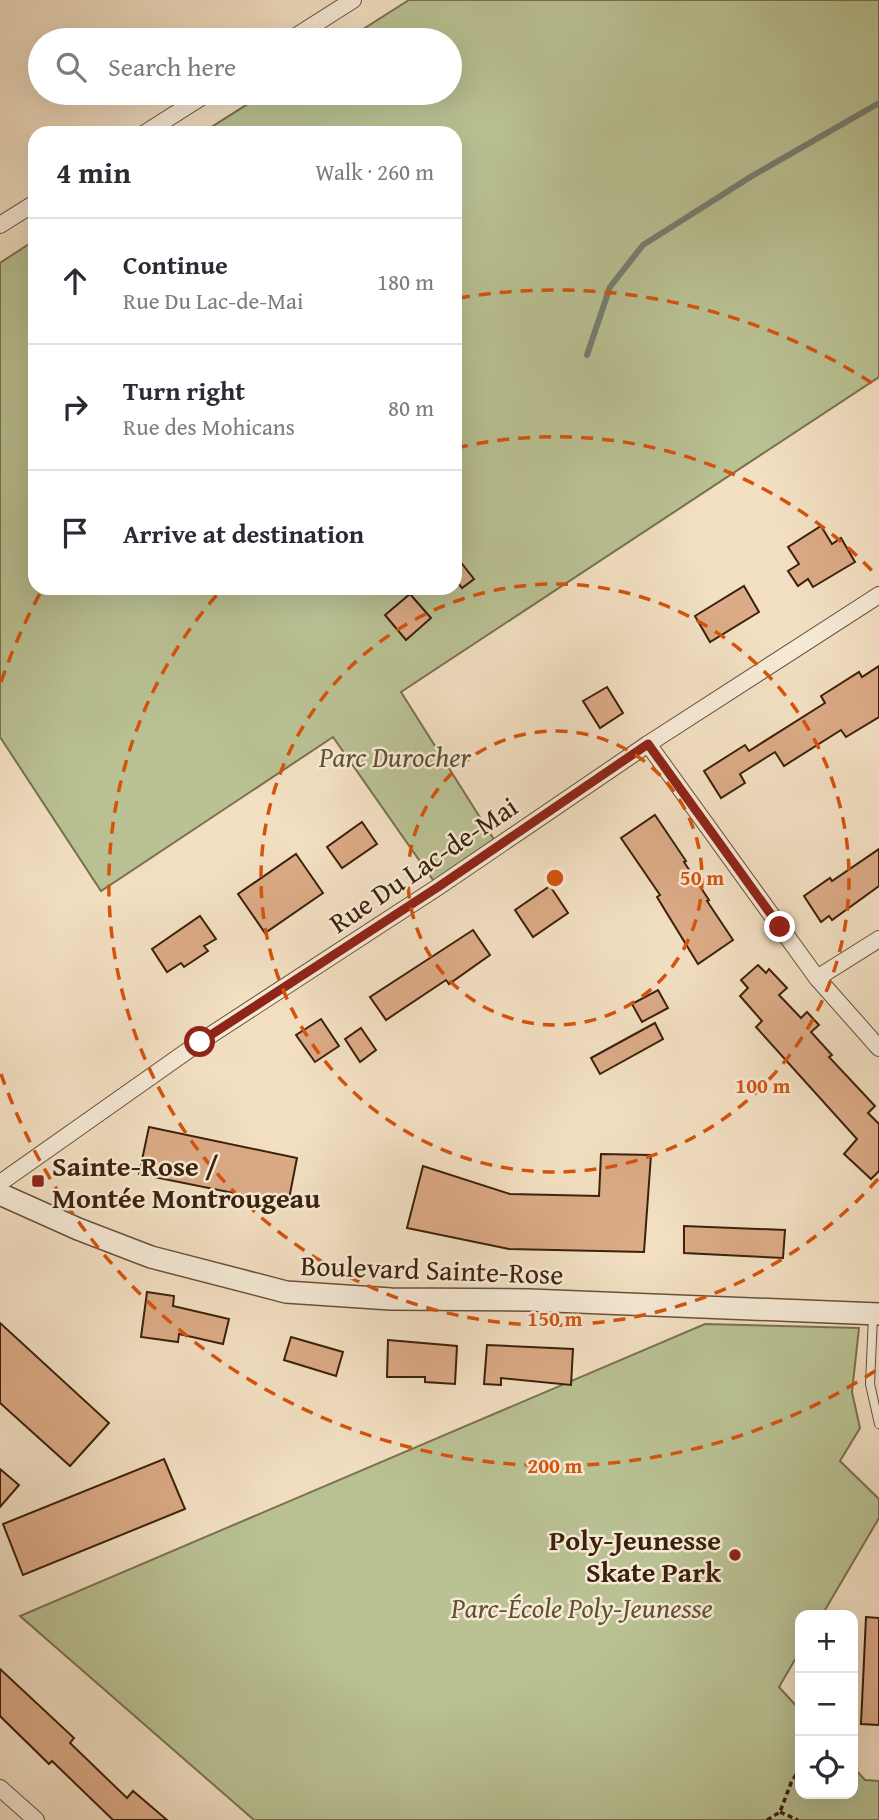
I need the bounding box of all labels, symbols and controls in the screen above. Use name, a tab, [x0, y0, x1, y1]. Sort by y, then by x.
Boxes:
search box	[28, 28, 462, 105]
text: Search here	[108, 47, 236, 86]
icon: search	[52, 48, 90, 86]
text: 4 min	[56, 150, 131, 194]
text: Walk · 260 m	[315, 155, 434, 188]
text: Continue	[123, 245, 228, 284]
icon: ahead	[56, 262, 94, 300]
text: 180 m	[377, 265, 434, 298]
text: Rue Du Lac-de-Mai	[123, 284, 303, 317]
text: Turn right	[123, 371, 245, 410]
icon: right	[56, 388, 94, 426]
text: 80 m	[388, 391, 434, 424]
text: Rue des Mohicans	[123, 410, 295, 443]
icon: arrive	[56, 514, 94, 552]
text: Arrive at destination	[123, 514, 364, 553]
park label: Parc Durocher	[318, 736, 473, 777]
street label: Rue Du Lac-de-Mai	[321, 786, 526, 942]
text: 50 m	[680, 862, 724, 893]
centre of rings	[543, 866, 567, 890]
route end	[764, 911, 795, 942]
route start	[184, 1026, 215, 1057]
text: 100 m	[735, 1070, 791, 1101]
place label: Sainte-Rose / Montée Montrougeau	[52, 1145, 320, 1218]
marker: Sainte-Rose / Montée Montrougeau	[30, 1173, 46, 1189]
street label: Boulevard Sainte-Rose	[300, 1244, 564, 1294]
text: 150 m	[527, 1303, 583, 1334]
text: 200 m	[527, 1450, 583, 1481]
place label: Poly-Jeunesse Skate Park	[549, 1519, 722, 1592]
marker: Poly-Jeunesse Skate Park	[727, 1547, 743, 1563]
park label: Parc-École Poly-Jeunesse	[450, 1587, 713, 1628]
map controls	[795, 1610, 858, 1799]
button: +	[795, 1610, 858, 1673]
button: −	[795, 1673, 858, 1736]
button: locate	[795, 1736, 858, 1799]

